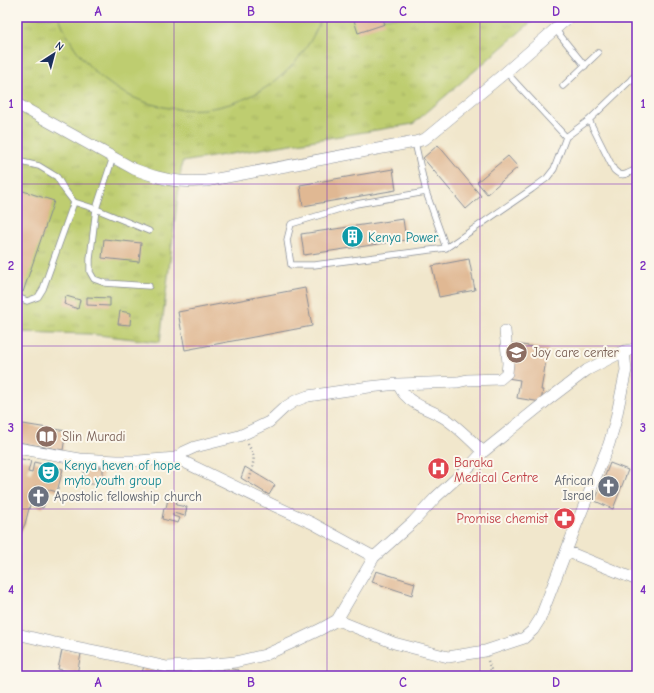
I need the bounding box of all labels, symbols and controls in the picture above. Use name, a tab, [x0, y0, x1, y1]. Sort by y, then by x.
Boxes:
text: A	[94, 4, 102, 19]
text: B	[247, 4, 255, 19]
text: C	[399, 4, 407, 19]
text: D	[552, 4, 560, 19]
north arrow	[34, 34, 74, 74]
text: N	[53, 39, 66, 54]
text: 1	[8, 96, 14, 111]
text: 1	[640, 96, 646, 111]
building icon: Kenya Power	[340, 224, 366, 250]
place label: Kenya Power	[368, 230, 439, 245]
text: 2	[8, 258, 14, 273]
text: 2	[640, 258, 646, 273]
school or university icon: Joy care center	[503, 339, 529, 365]
place label: Joy care center	[532, 345, 619, 360]
text: 3	[8, 420, 14, 435]
text: 3	[640, 420, 646, 435]
library icon: Slin Muradi	[33, 423, 59, 449]
place label: Slin Muradi	[62, 429, 126, 444]
place label: Baraka Medical Centre	[454, 455, 539, 485]
hospital icon: Baraka Medical Centre	[426, 456, 452, 482]
place label: Kenya heven of hope myto youth group	[64, 458, 181, 488]
theatre icon: Kenya heven of hope myto youth group	[35, 459, 61, 485]
place label: African Israel	[555, 473, 594, 503]
church icon: African Israel	[596, 474, 622, 500]
church icon: Apostolic fellowship church	[26, 483, 52, 509]
place label: Apostolic fellowship church	[54, 489, 202, 504]
pharmacy icon: Promise chemist	[551, 505, 577, 531]
place label: Promise chemist	[456, 511, 549, 526]
text: 4	[8, 582, 14, 597]
text: 4	[640, 582, 646, 597]
text: A	[94, 675, 102, 690]
text: B	[247, 675, 255, 690]
text: C	[399, 675, 407, 690]
text: D	[552, 675, 560, 690]

